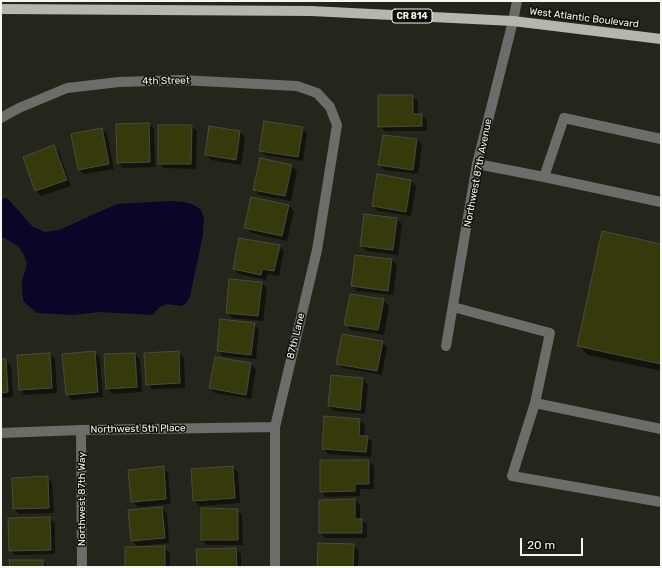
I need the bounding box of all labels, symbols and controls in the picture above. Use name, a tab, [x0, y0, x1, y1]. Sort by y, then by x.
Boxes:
street label: West Atlantic Boulevard	[529, 5, 639, 31]
road number: CR 814	[392, 9, 432, 23]
street label: 4th Street	[142, 75, 190, 87]
street label: Northwest 87th Avenue	[462, 118, 494, 228]
street label: 87th Lane	[285, 312, 307, 360]
street label: Northwest 5th Place	[90, 422, 186, 436]
street label: Northwest 87th Way	[76, 452, 88, 546]
scale bar	[522, 530, 585, 556]
text: 20 m	[527, 538, 555, 552]

